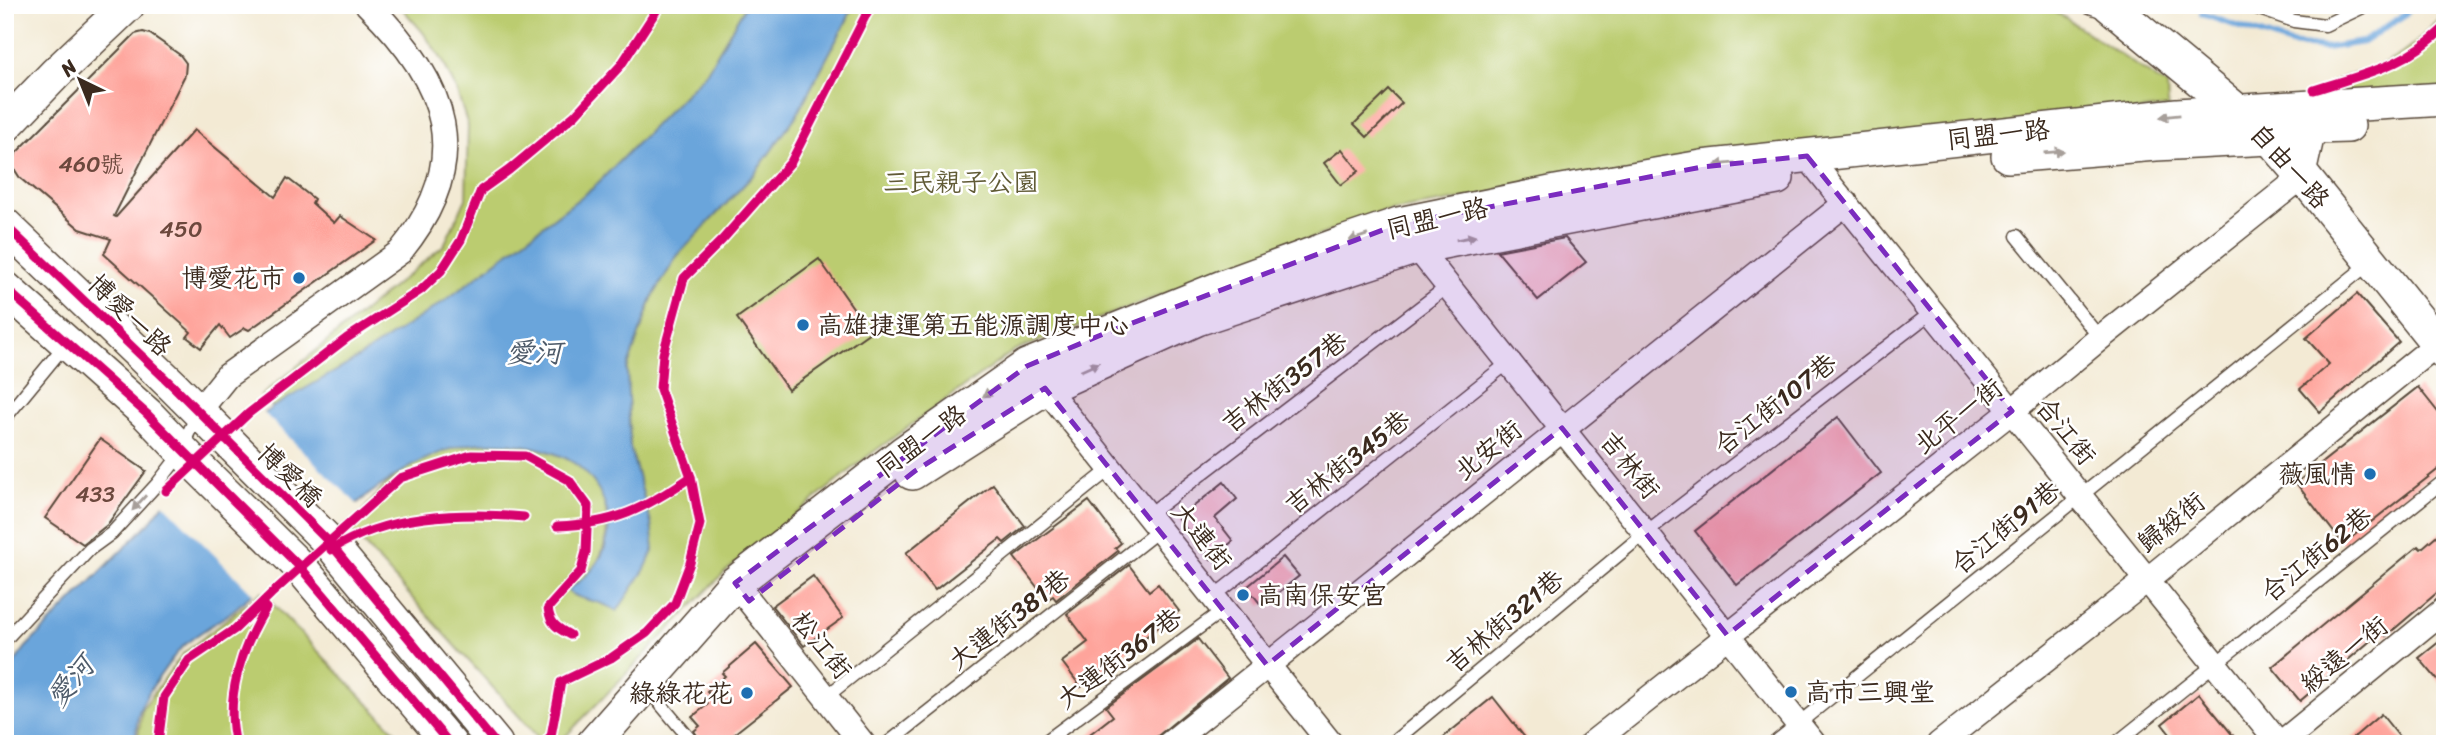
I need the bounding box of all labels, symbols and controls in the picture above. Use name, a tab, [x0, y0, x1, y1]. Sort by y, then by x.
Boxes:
north arrow	[46, 46, 116, 116]
text: N	[52, 51, 85, 85]
street label: 同盟一路	[1944, 106, 2052, 162]
one-way arrow	[2159, 111, 2181, 122]
street label: 自由一路	[2238, 112, 2342, 220]
house number: 460號	[59, 144, 123, 185]
one-way arrow	[2043, 146, 2065, 157]
park label: 三民親子公園	[883, 159, 1039, 205]
one-way arrow	[1714, 159, 1736, 170]
street label: 同盟一路	[1381, 184, 1493, 252]
house number: 450	[160, 209, 202, 250]
one-way arrow	[1455, 232, 1477, 243]
one-way arrow	[1348, 233, 1369, 244]
place label: 博愛花市	[181, 255, 285, 301]
street label: 博愛一路	[77, 262, 183, 368]
marker: 博愛花市	[291, 270, 307, 286]
place label: 高雄捷運第五能源調度中心	[817, 302, 1129, 348]
marker: 高雄捷運第五能源調度中心	[795, 317, 811, 333]
street label: 吉林街357巷	[1211, 319, 1357, 445]
water label: 愛河	[506, 328, 566, 377]
street label: 合江街107巷	[1703, 341, 1847, 467]
one-way arrow	[1080, 361, 1100, 373]
street label: 北平一街	[1903, 366, 2013, 466]
one-way arrow	[982, 384, 1000, 398]
street label: 合江街	[2024, 386, 2108, 476]
street label: 同盟一路	[865, 392, 977, 490]
street label: 吉林街345巷	[1274, 398, 1420, 526]
street label: 北安街	[1443, 408, 1533, 492]
street label: 吉林街	[1588, 420, 1672, 510]
street label: 博愛橋	[246, 431, 334, 519]
place label: 薇風情	[2278, 451, 2356, 497]
marker: 薇風情	[2362, 466, 2378, 482]
street label: 合江街91巷	[1940, 468, 2070, 586]
house number: 433	[75, 474, 115, 515]
street label: 歸綏街	[2126, 480, 2216, 564]
street label: 大連街	[1160, 491, 1244, 581]
one-way arrow	[131, 494, 147, 512]
street label: 合江街62巷	[2250, 494, 2382, 614]
street label: 大連街381巷	[938, 556, 1080, 682]
street label: 吉林街321巷	[1434, 557, 1574, 685]
place label: 高南保安宮	[1257, 572, 1387, 618]
marker: 高南保安宮	[1235, 587, 1251, 603]
street label: 大連街367巷	[1046, 595, 1192, 721]
street label: 松江街	[780, 600, 864, 690]
street label: 綏遠一街	[2289, 603, 2399, 705]
water label: 愛河	[34, 641, 110, 719]
place label: 高市三興堂	[1805, 669, 1935, 715]
place label: 綠綠花花	[629, 670, 733, 716]
marker: 高市三興堂	[1783, 684, 1799, 700]
marker: 綠綠花花	[739, 685, 755, 701]

